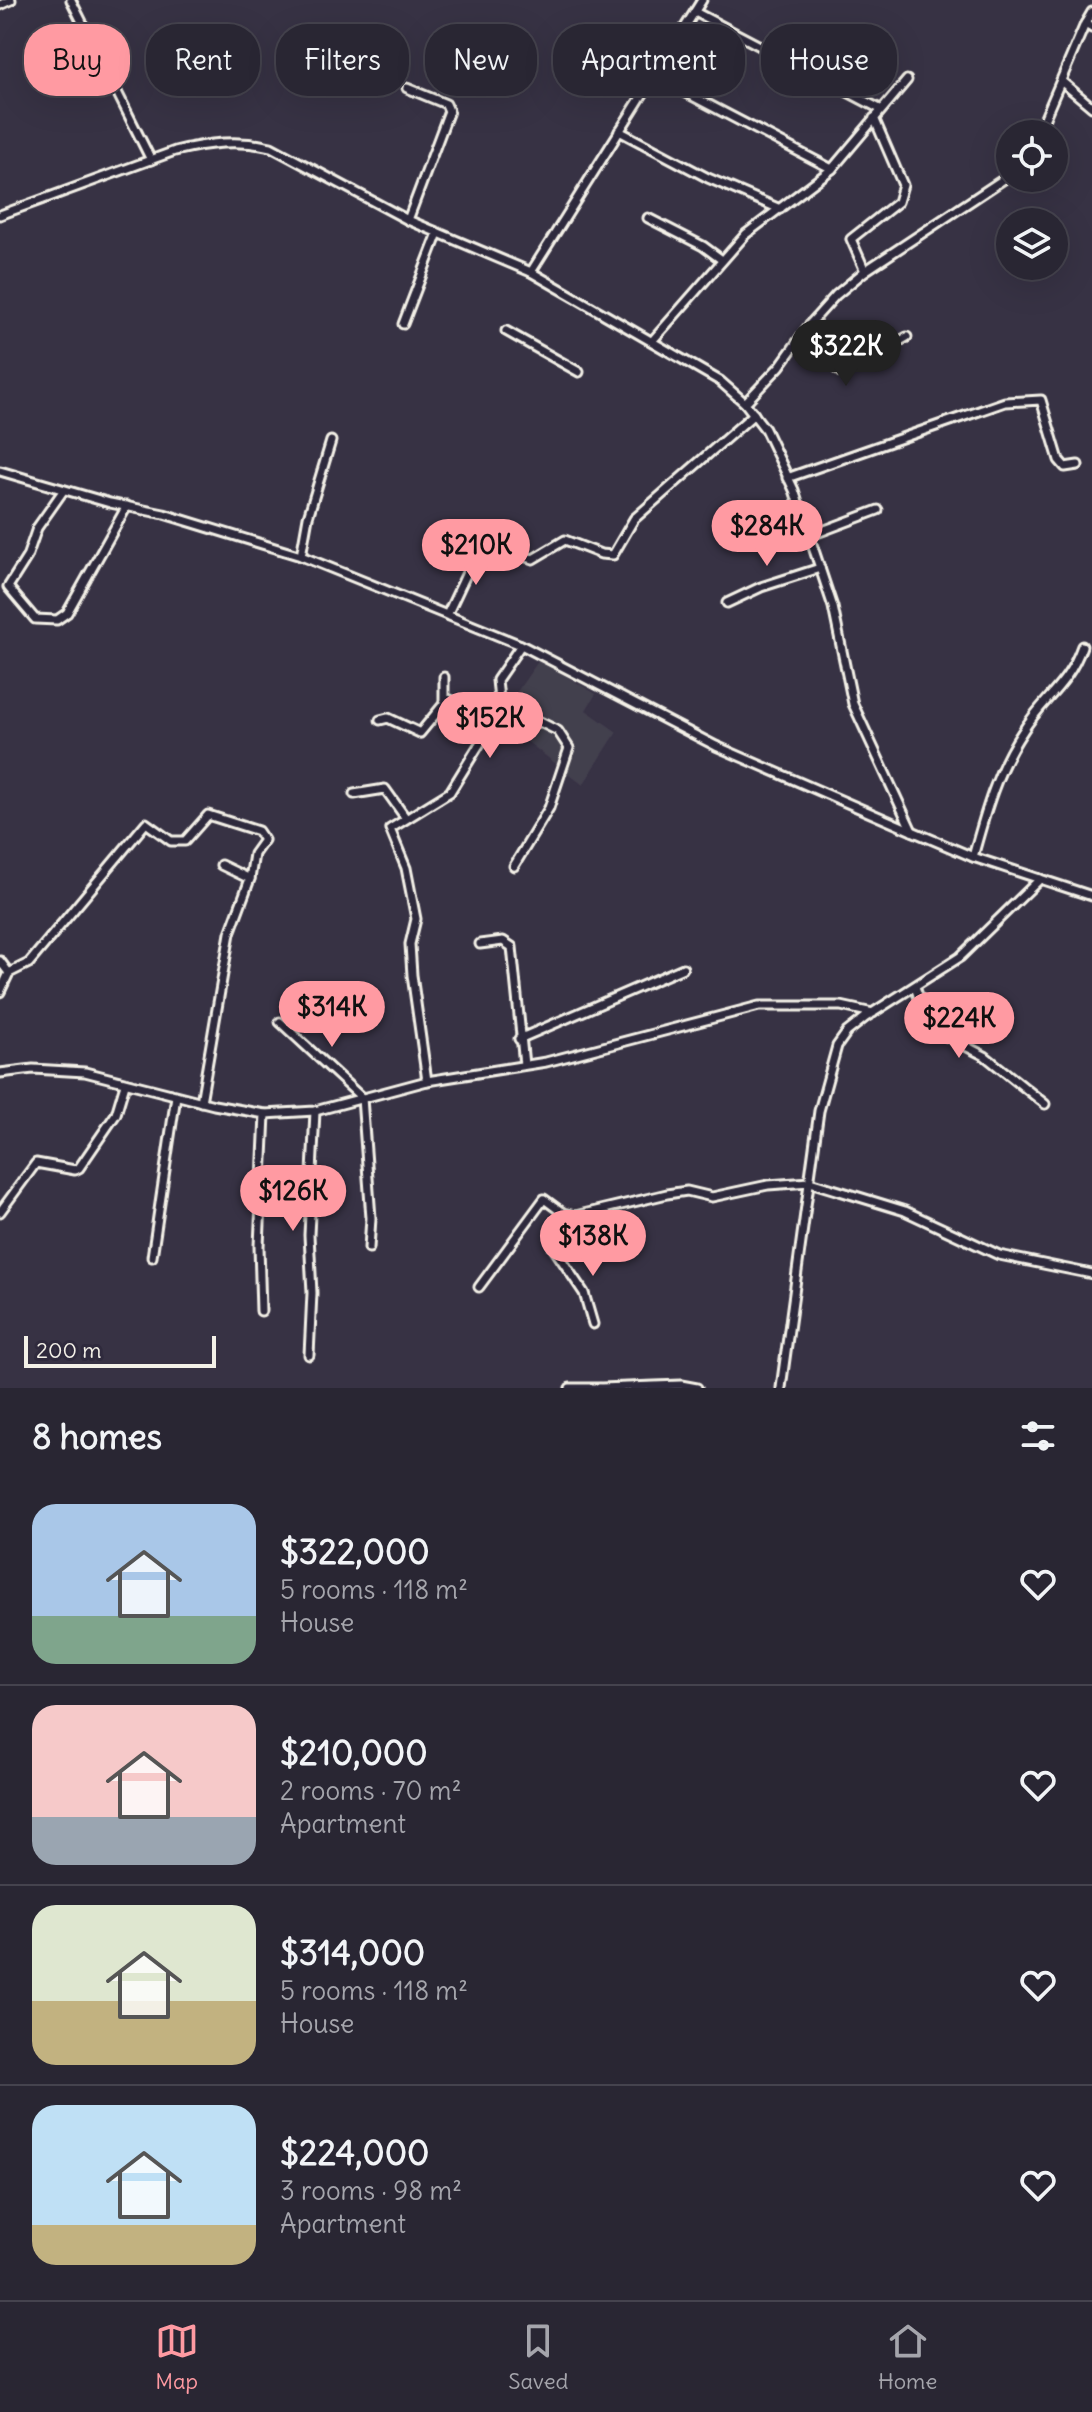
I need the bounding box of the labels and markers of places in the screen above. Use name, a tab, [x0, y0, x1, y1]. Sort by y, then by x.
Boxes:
pin: $322K	[790, 320, 902, 388]
pin: $284K	[711, 500, 823, 568]
pin: $210K	[420, 519, 532, 587]
pin: $152K	[434, 692, 546, 760]
pin: $314K	[276, 981, 388, 1049]
pin: $224K	[903, 992, 1015, 1060]
pin: $126K	[237, 1165, 349, 1233]
pin: $138K	[537, 1210, 649, 1278]

